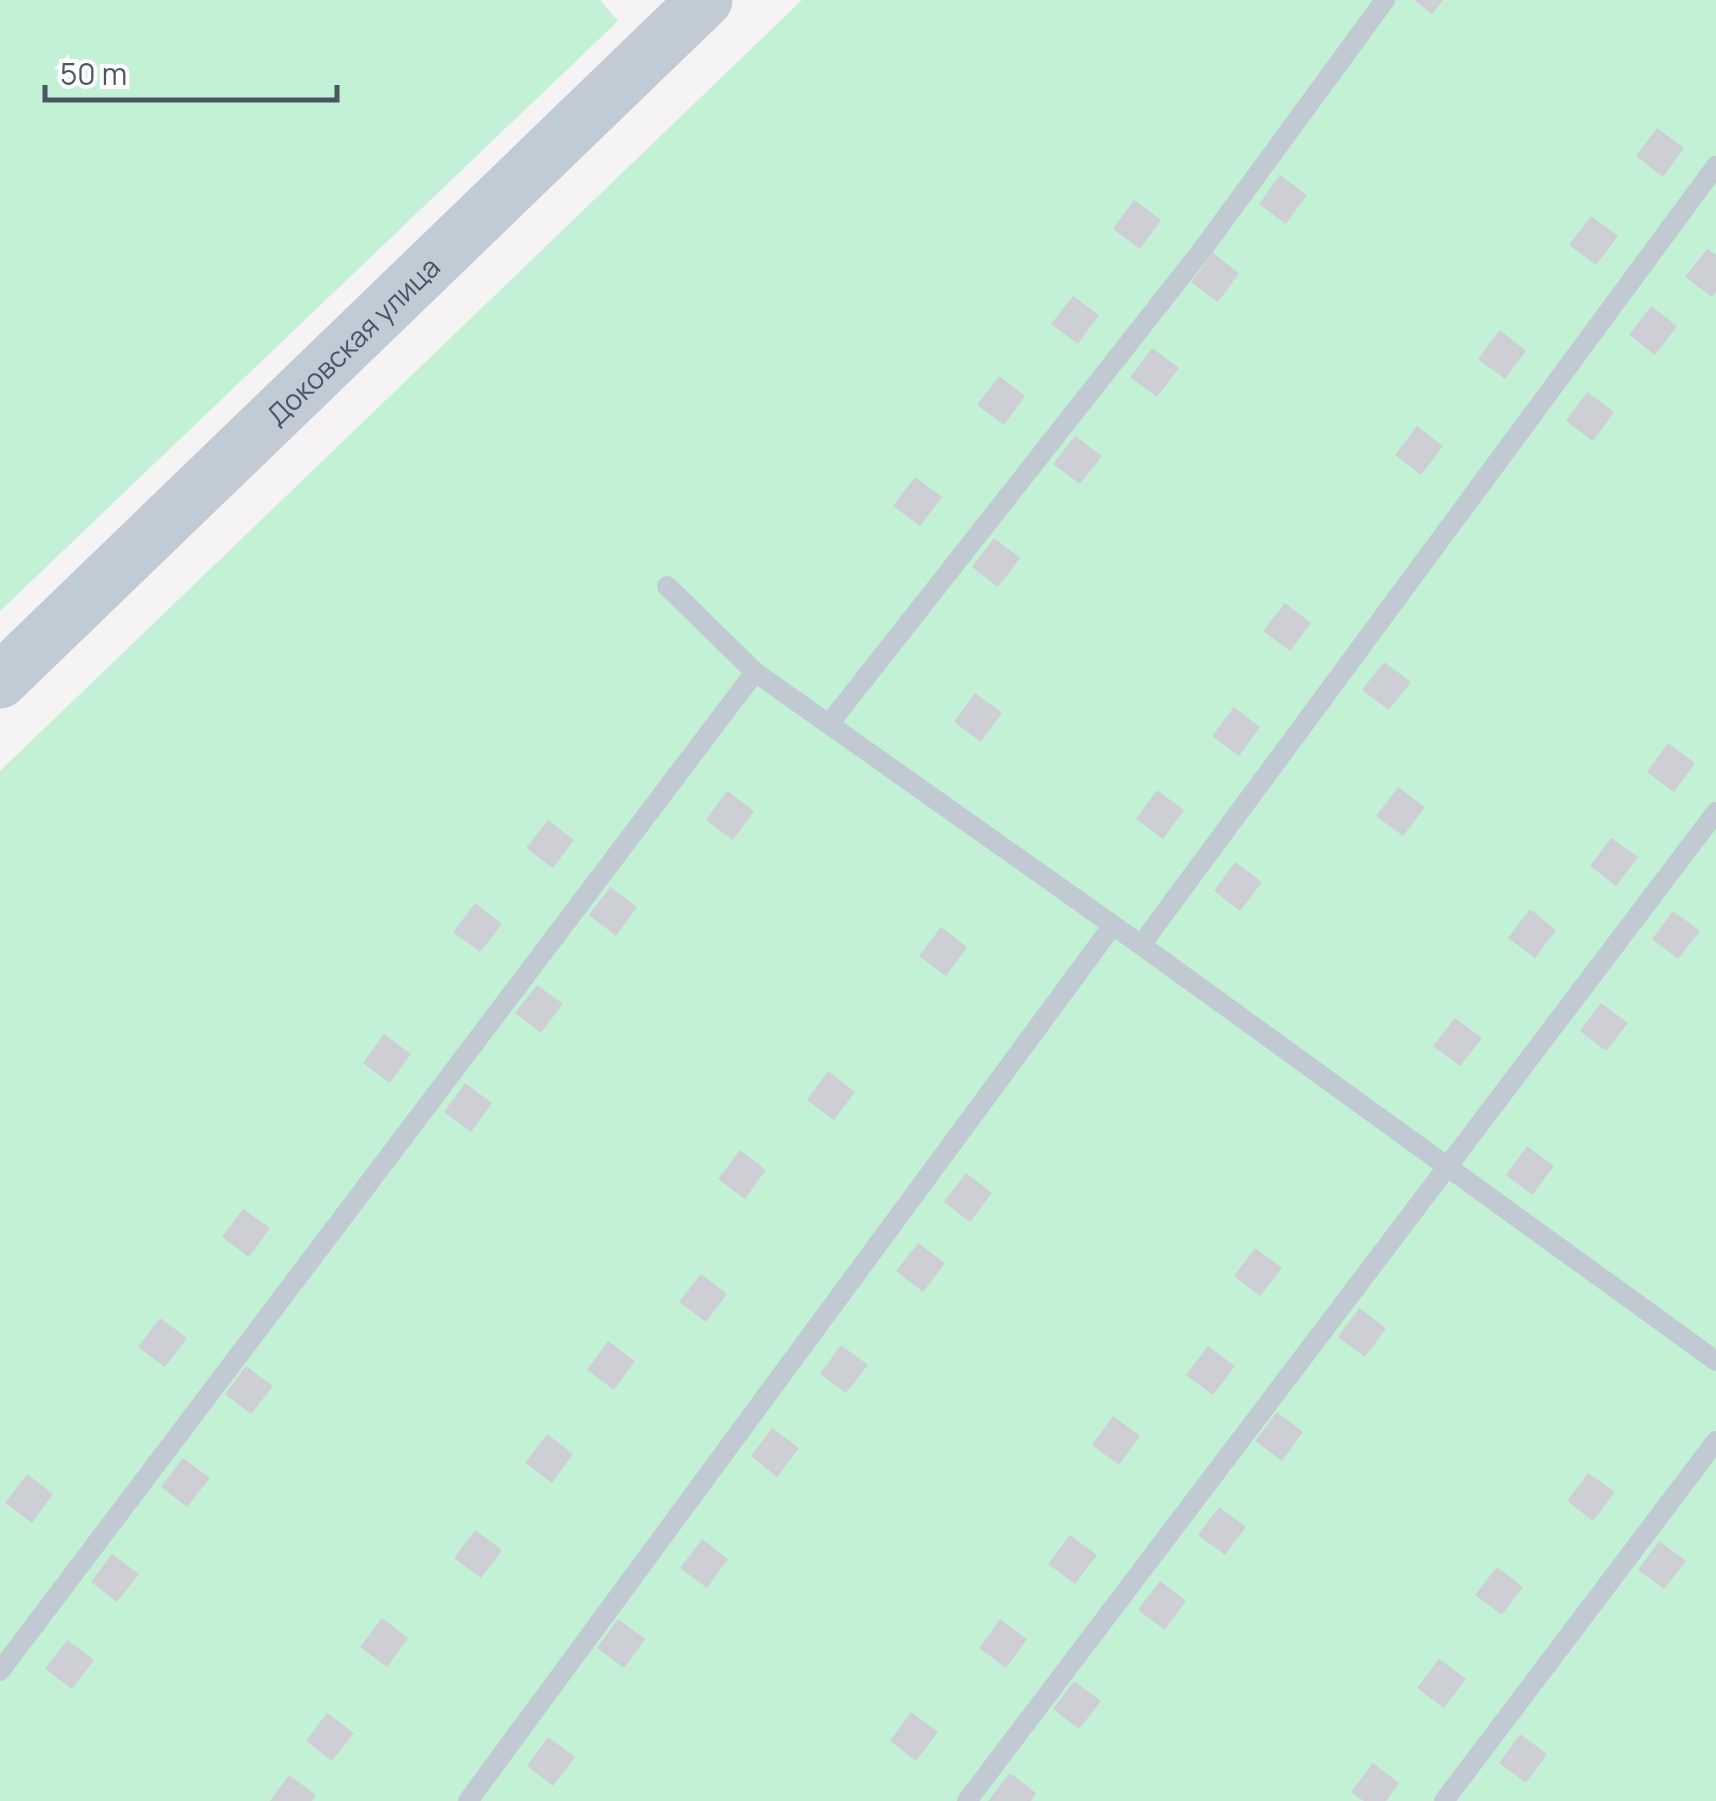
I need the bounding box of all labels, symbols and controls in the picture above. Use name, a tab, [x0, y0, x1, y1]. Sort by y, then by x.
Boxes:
scale bar	[45, 40, 338, 102]
text: 50 m	[60, 53, 127, 94]
street label: Доковская улица	[257, 248, 447, 433]

